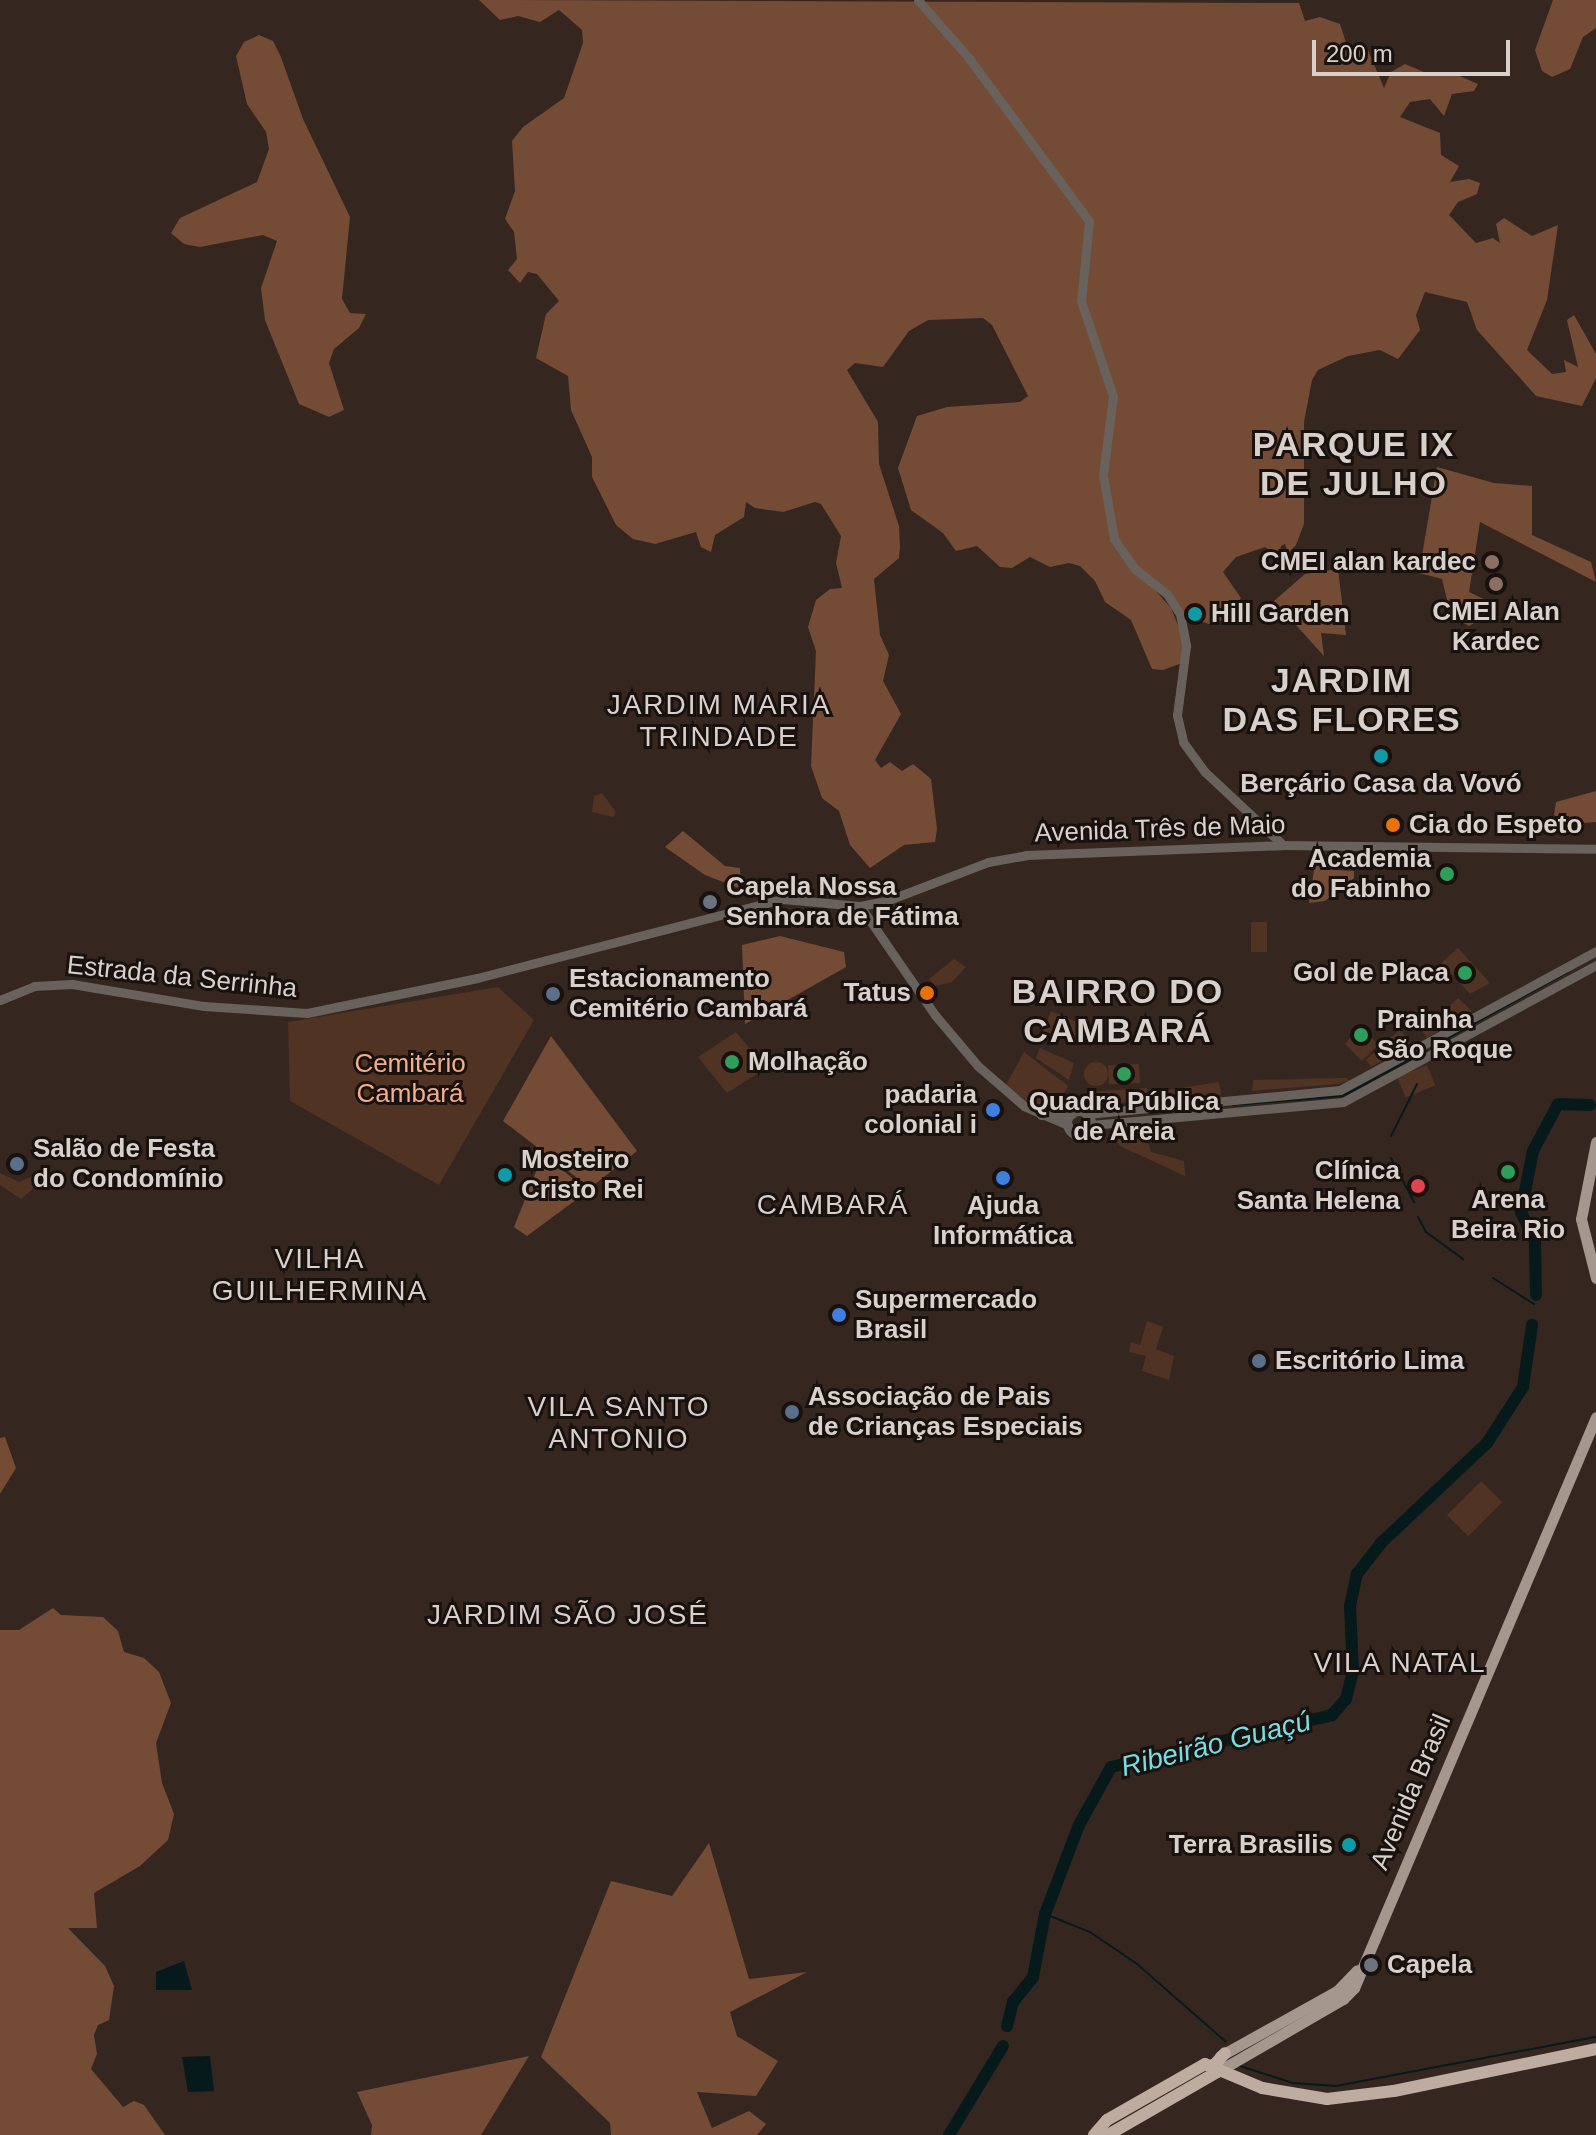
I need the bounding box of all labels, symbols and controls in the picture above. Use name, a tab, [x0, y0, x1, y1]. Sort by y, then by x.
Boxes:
scale bar	[1316, 24, 1514, 74]
text: 200 m	[1326, 40, 1393, 67]
district label: PARQUE IX DE JULHO	[1253, 424, 1455, 504]
place label: CMEI alan kardec	[1261, 546, 1476, 578]
marker: CMEI alan kardec	[1483, 553, 1501, 571]
marker: CMEI Alan Kardec	[1487, 575, 1505, 593]
place label: CMEI Alan Kardec	[1432, 596, 1560, 658]
place label: Hill Garden	[1211, 598, 1350, 630]
marker: Hill Garden	[1186, 605, 1204, 623]
district label: JARDIM DAS FLORES	[1222, 660, 1462, 740]
district label: JARDIM MARIA TRINDADE	[607, 688, 831, 754]
marker: Berçário Casa da Vovó	[1372, 747, 1390, 765]
place label: Berçário Casa da Vovó	[1240, 768, 1522, 800]
street label: Avenida Três de Maio	[1034, 809, 1286, 849]
place label: Cia do Espeto	[1409, 809, 1582, 841]
marker: Cia do Espeto	[1384, 816, 1402, 834]
place label: Academia do Fabinho	[1291, 843, 1431, 904]
marker: Academia do Fabinho	[1438, 865, 1456, 883]
place label: Capela Nossa Senhora de Fátima	[726, 871, 959, 932]
marker: Capela Nossa Senhora de Fátima	[701, 893, 719, 911]
street label: Estrada da Serrinha	[65, 949, 299, 1005]
place label: Gol de Placa	[1293, 957, 1449, 989]
place label: Estacionamento Cemitério Cambará	[569, 963, 807, 1024]
marker: Gol de Placa	[1456, 964, 1474, 982]
district label: BAIRRO DO CAMBARÁ	[1012, 971, 1224, 1050]
place label: Tatus	[844, 977, 911, 1009]
marker: Tatus	[918, 984, 936, 1002]
marker: Estacionamento Cemitério Cambará	[544, 985, 562, 1003]
place label: Prainha São Roque	[1377, 1004, 1513, 1066]
marker: Prainha São Roque	[1352, 1026, 1370, 1044]
place label: Molhação	[748, 1046, 868, 1078]
park label: Cemitério Cambará	[354, 1048, 466, 1110]
marker: Molhação	[723, 1053, 741, 1071]
marker: Quadra Pública de Areia	[1115, 1065, 1133, 1083]
place label: padaria colonial i	[864, 1079, 977, 1140]
place label: Quadra Pública de Areia	[1029, 1086, 1219, 1148]
marker: padaria colonial i	[984, 1101, 1002, 1119]
place label: Salão de Festa do Condomínio	[33, 1133, 224, 1194]
place label: Mosteiro Cristo Rei	[521, 1144, 644, 1206]
marker: Salão de Festa do Condomínio	[8, 1155, 26, 1173]
place label: Clínica Santa Helena	[1237, 1155, 1400, 1216]
marker: Arena Beira Rio	[1499, 1163, 1517, 1181]
marker: Mosteiro Cristo Rei	[496, 1166, 514, 1184]
marker: Ajuda Informática	[994, 1169, 1012, 1187]
marker: Clínica Santa Helena	[1407, 1175, 1429, 1197]
place label: Arena Beira Rio	[1451, 1184, 1565, 1246]
district label: CAMBARÁ	[757, 1188, 909, 1222]
place label: Ajuda Informática	[933, 1190, 1073, 1252]
district label: VILHA GUILHERMINA	[212, 1242, 428, 1308]
place label: Supermercado Brasil	[855, 1284, 1037, 1346]
marker: Supermercado Brasil	[830, 1306, 848, 1324]
place label: Escritório Lima	[1275, 1345, 1464, 1377]
marker: Escritório Lima	[1250, 1352, 1268, 1370]
place label: Associação de Pais de Crianças Especiais	[808, 1381, 1083, 1442]
district label: VILA SANTO ANTONIO	[527, 1390, 711, 1456]
marker: Associação de Pais de Crianças Especiais	[783, 1403, 801, 1421]
district label: JARDIM SÃO JOSÉ	[427, 1598, 709, 1632]
district label: VILA NATAL	[1313, 1646, 1487, 1680]
water label: Ribeirão Guaçú	[1118, 1704, 1314, 1784]
street label: Avenida Brasil	[1364, 1710, 1458, 1874]
place label: Terra Brasilis	[1169, 1829, 1333, 1861]
marker: Terra Brasilis	[1340, 1836, 1358, 1854]
place label: Capela	[1387, 1949, 1472, 1981]
marker: Capela	[1362, 1956, 1380, 1974]

